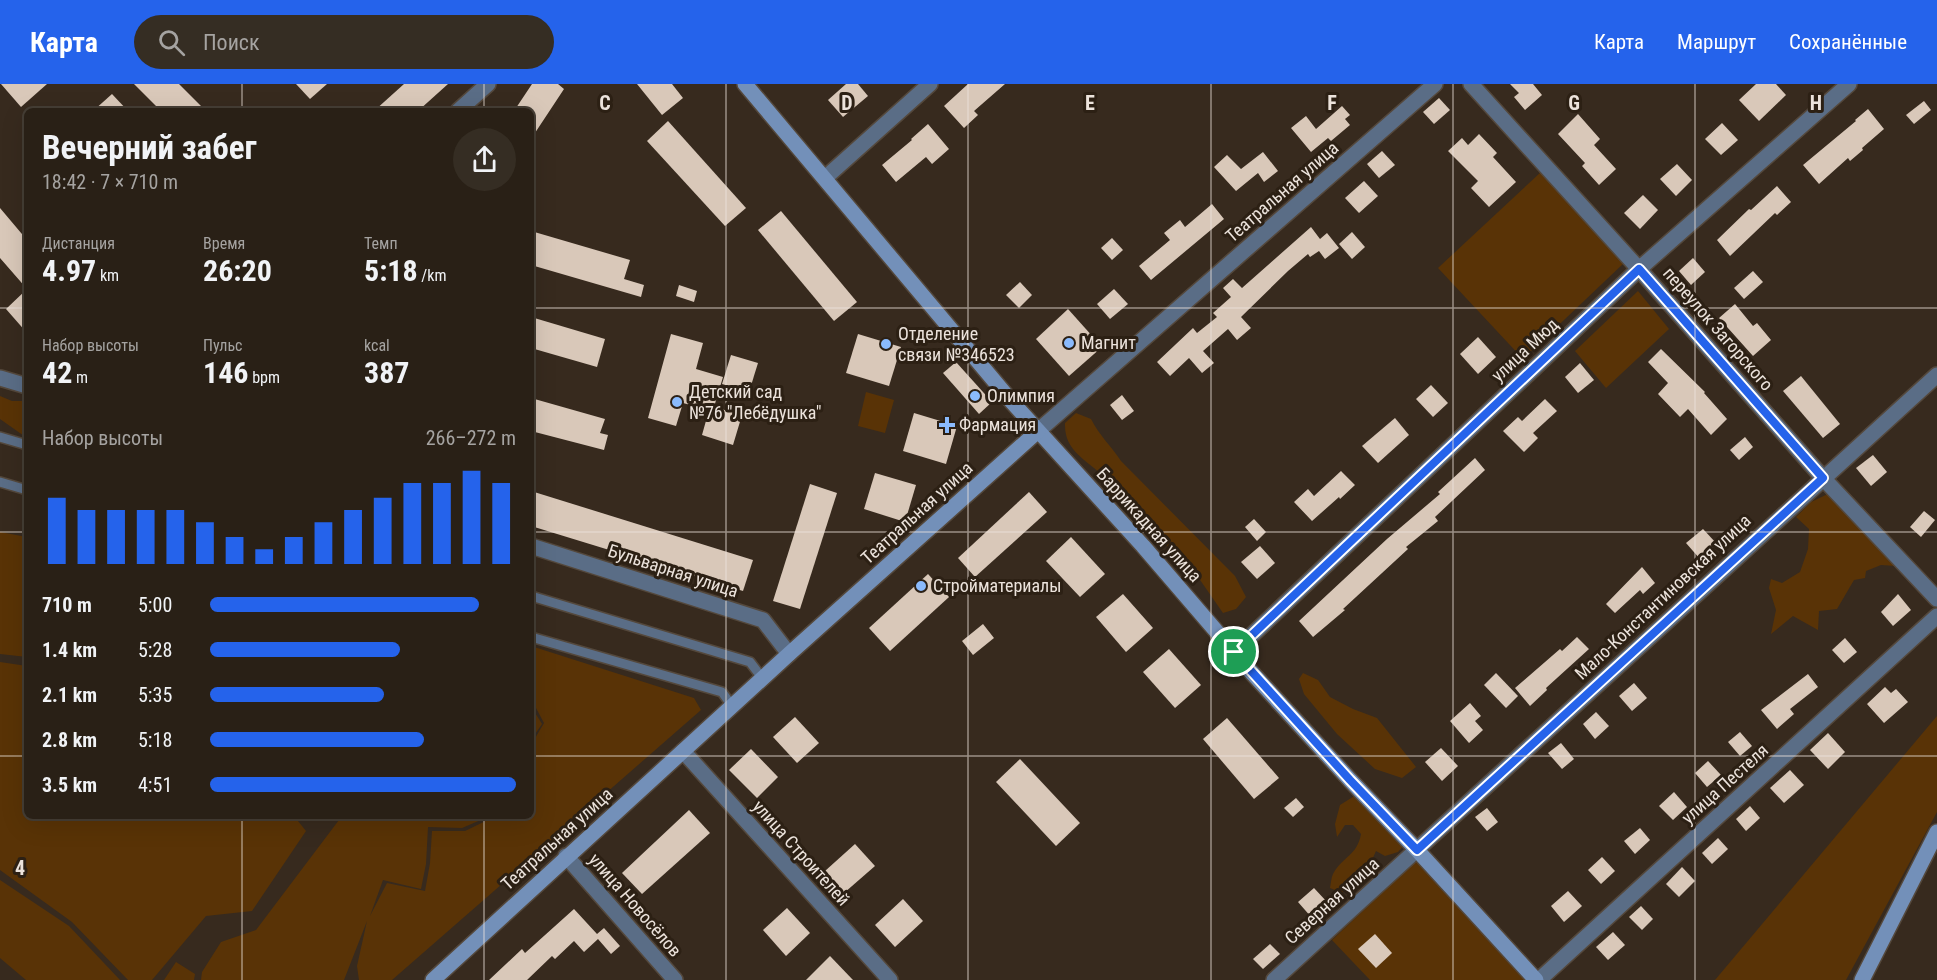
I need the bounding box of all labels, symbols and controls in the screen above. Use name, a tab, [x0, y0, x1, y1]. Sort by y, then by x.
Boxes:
search box	[134, 15, 554, 69]
text: Карта	[30, 26, 98, 59]
icon: search	[155, 26, 188, 59]
text: Поиск	[203, 30, 260, 55]
text: Карта	[1594, 30, 1644, 54]
text: Маршрут	[1677, 30, 1756, 54]
text: Сохранённые	[1789, 30, 1907, 54]
text: C	[599, 91, 611, 115]
text: D	[841, 91, 853, 115]
text: E	[1085, 91, 1095, 115]
text: F	[1327, 91, 1337, 115]
text: G	[1568, 91, 1580, 115]
text: H	[1810, 91, 1822, 115]
text: Вечерний забег	[42, 128, 257, 167]
button: share	[453, 128, 516, 191]
street label: Театральная улица	[1221, 137, 1342, 246]
text: 18:42 · 7 × 710 m	[42, 170, 178, 194]
text: Дистанция	[42, 234, 115, 253]
text: Время	[203, 234, 245, 253]
text: Темп	[364, 234, 398, 253]
text: 4.97	[42, 253, 96, 288]
text: 26:20	[203, 253, 272, 288]
text: 5:18	[364, 253, 418, 288]
street label: переулок Загорского	[1659, 263, 1778, 395]
text: km	[96, 266, 119, 285]
text: /km	[418, 266, 447, 285]
street label: улица Мюд	[1487, 313, 1563, 386]
place label: Отделение связи №346523	[898, 323, 1015, 365]
place label: Магнит	[1081, 332, 1136, 353]
text: Набор высоты	[42, 336, 139, 355]
text: Пульс	[203, 336, 242, 355]
text: kcal	[364, 336, 390, 355]
marker: Магнит	[1062, 336, 1076, 350]
marker: Отделение связи №346523	[879, 337, 893, 351]
text: 42	[42, 355, 72, 390]
text: 146	[203, 355, 248, 390]
text: 387	[364, 355, 409, 390]
text: m	[72, 368, 88, 387]
text: bpm	[248, 368, 280, 387]
place label: Детский сад №76 "Лебёдушка"	[689, 381, 822, 423]
place label: Олимпия	[987, 385, 1055, 406]
marker: Олимпия	[968, 389, 982, 403]
marker: Детский сад №76 "Лебёдушка"	[670, 395, 684, 409]
place label: Фармация	[959, 414, 1036, 435]
marker: Фармация	[940, 418, 954, 432]
text: Набор высоты	[42, 426, 163, 450]
text: 266–272 m	[426, 426, 516, 450]
street label: Театральная улица	[857, 457, 977, 568]
street label: Баррикадная улица	[1093, 463, 1206, 586]
street label: Мало-Константиновская улица	[1570, 510, 1755, 684]
street label: Бульварная улица	[605, 540, 741, 601]
place label: Стройматериалы	[933, 575, 1062, 596]
marker: Стройматериалы	[914, 579, 928, 593]
text: 710 m	[42, 593, 92, 617]
text: 5:00	[138, 593, 172, 617]
pin	[1208, 626, 1259, 677]
icon: arrive	[1217, 635, 1250, 668]
text: 1.4 km	[42, 638, 97, 662]
text: 5:28	[138, 638, 172, 662]
text: 2.1 km	[42, 683, 97, 707]
text: 5:35	[138, 683, 172, 707]
text: 2.8 km	[42, 728, 97, 752]
text: 5:18	[138, 728, 172, 752]
street label: улица Пестеля	[1677, 739, 1772, 828]
text: 3.5 km	[42, 773, 97, 797]
text: 4:51	[138, 773, 172, 797]
street label: Театральная улица	[497, 783, 617, 894]
street label: улица Строителей	[748, 796, 854, 910]
street label: улица Новосёлов	[585, 849, 686, 961]
street label: Северная улица	[1280, 853, 1383, 948]
text: 4	[15, 856, 25, 880]

